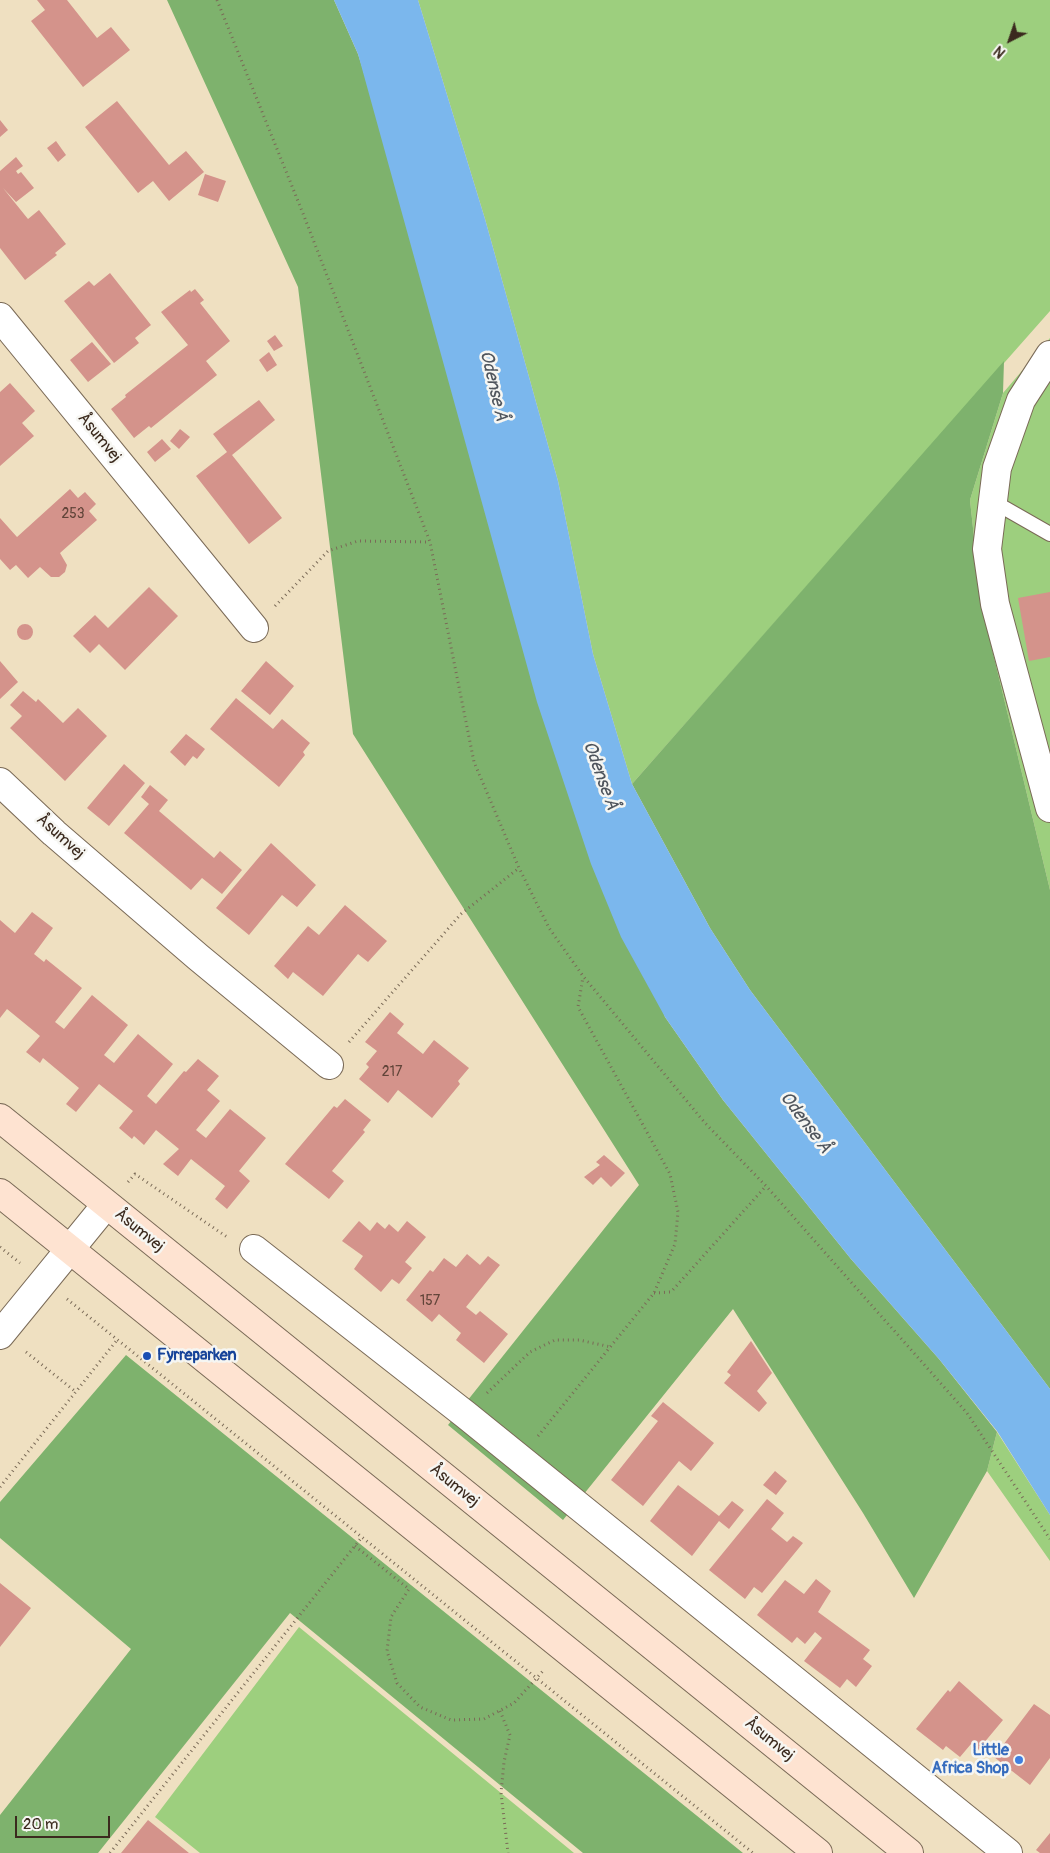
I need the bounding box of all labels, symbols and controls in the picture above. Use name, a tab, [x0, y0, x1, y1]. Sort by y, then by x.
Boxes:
north arrow	[985, 15, 1035, 65]
text: N	[991, 42, 1009, 61]
water label: Odense Å	[474, 349, 512, 423]
street label: Åsumvej	[73, 409, 125, 467]
house number: 253	[61, 506, 85, 522]
water label: Odense Å	[578, 739, 622, 813]
street label: Åsumvej	[32, 810, 88, 864]
house number: 217	[382, 1064, 402, 1080]
water label: Odense Å	[775, 1088, 835, 1158]
street label: Åsumvej	[110, 1205, 168, 1257]
house number: 157	[420, 1293, 440, 1309]
place label: Fyrreparken	[157, 1346, 236, 1366]
marker: Fyrreparken	[141, 1350, 153, 1362]
street label: Åsumvej	[425, 1460, 483, 1512]
street label: Åsumvej	[740, 1714, 798, 1766]
place label: Little Africa Shop	[931, 1741, 1009, 1779]
marker: Little Africa Shop	[1013, 1754, 1025, 1766]
scale bar	[18, 1806, 112, 1838]
text: 20 m	[23, 1815, 58, 1834]

